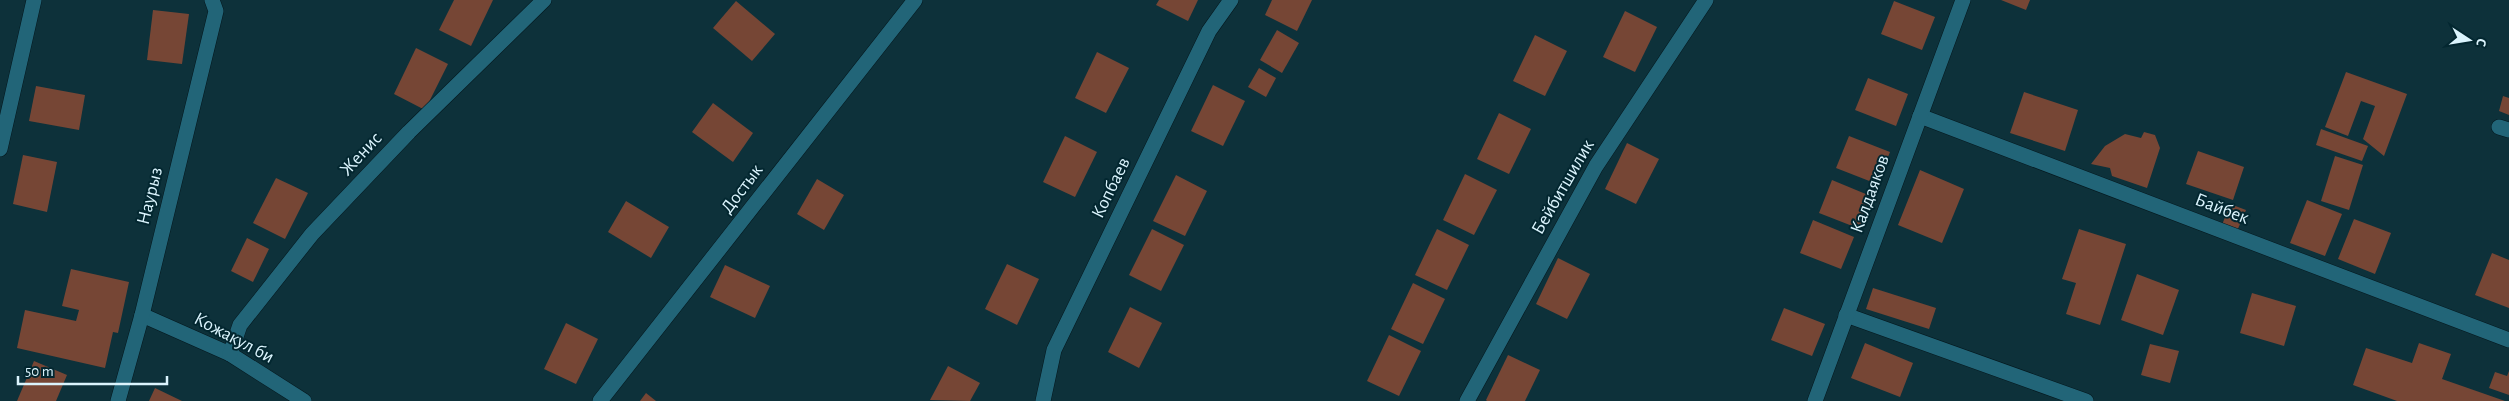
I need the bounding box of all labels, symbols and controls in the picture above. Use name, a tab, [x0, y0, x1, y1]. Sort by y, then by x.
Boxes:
north arrow	[2444, 15, 2494, 65]
text: С	[2473, 37, 2488, 48]
street label: Женис	[336, 129, 386, 179]
street label: Бейбитшилик	[1528, 136, 1598, 238]
street label: Калдаяков	[1847, 152, 1893, 236]
street label: Копбаев	[1088, 154, 1134, 221]
street label: Достык	[717, 161, 767, 217]
street label: Наурыз	[134, 165, 166, 227]
street label: Байбек	[2192, 190, 2252, 228]
street label: Кожакул би	[191, 309, 277, 367]
scale bar	[18, 354, 166, 386]
text: 50 m	[25, 364, 54, 379]

